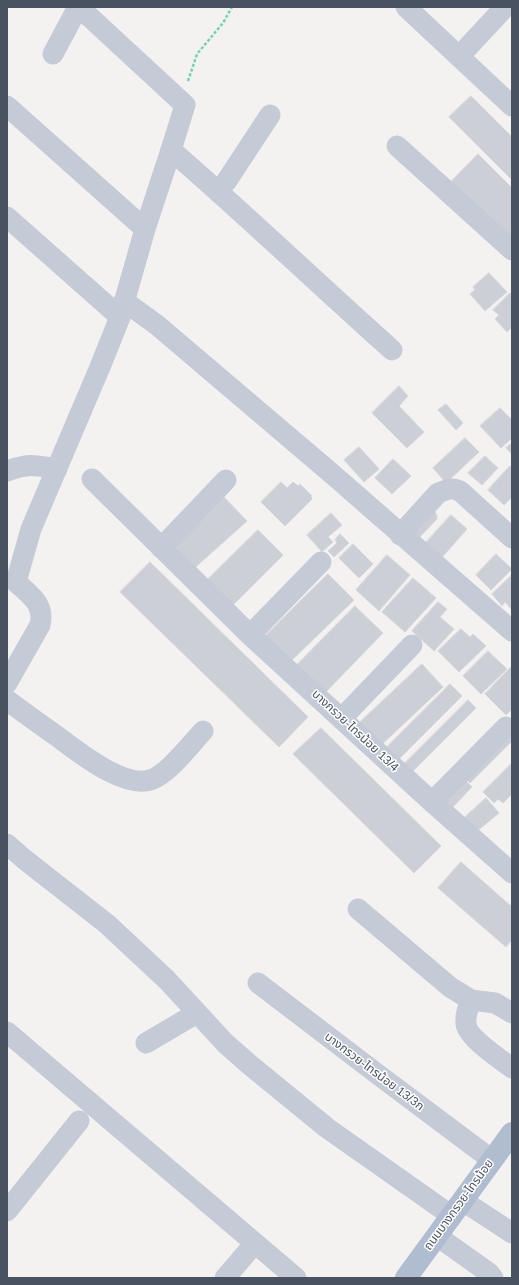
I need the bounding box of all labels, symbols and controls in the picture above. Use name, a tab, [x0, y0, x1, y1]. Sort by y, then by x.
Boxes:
street label: บางกรวย-ไทรน้อย 13/4	[309, 687, 401, 775]
street label: บางกรวย-ไทรน้อย 13/3ก	[321, 1030, 427, 1114]
street label: ถนนบางกรวย-ไทรน้อย	[421, 1157, 497, 1253]

